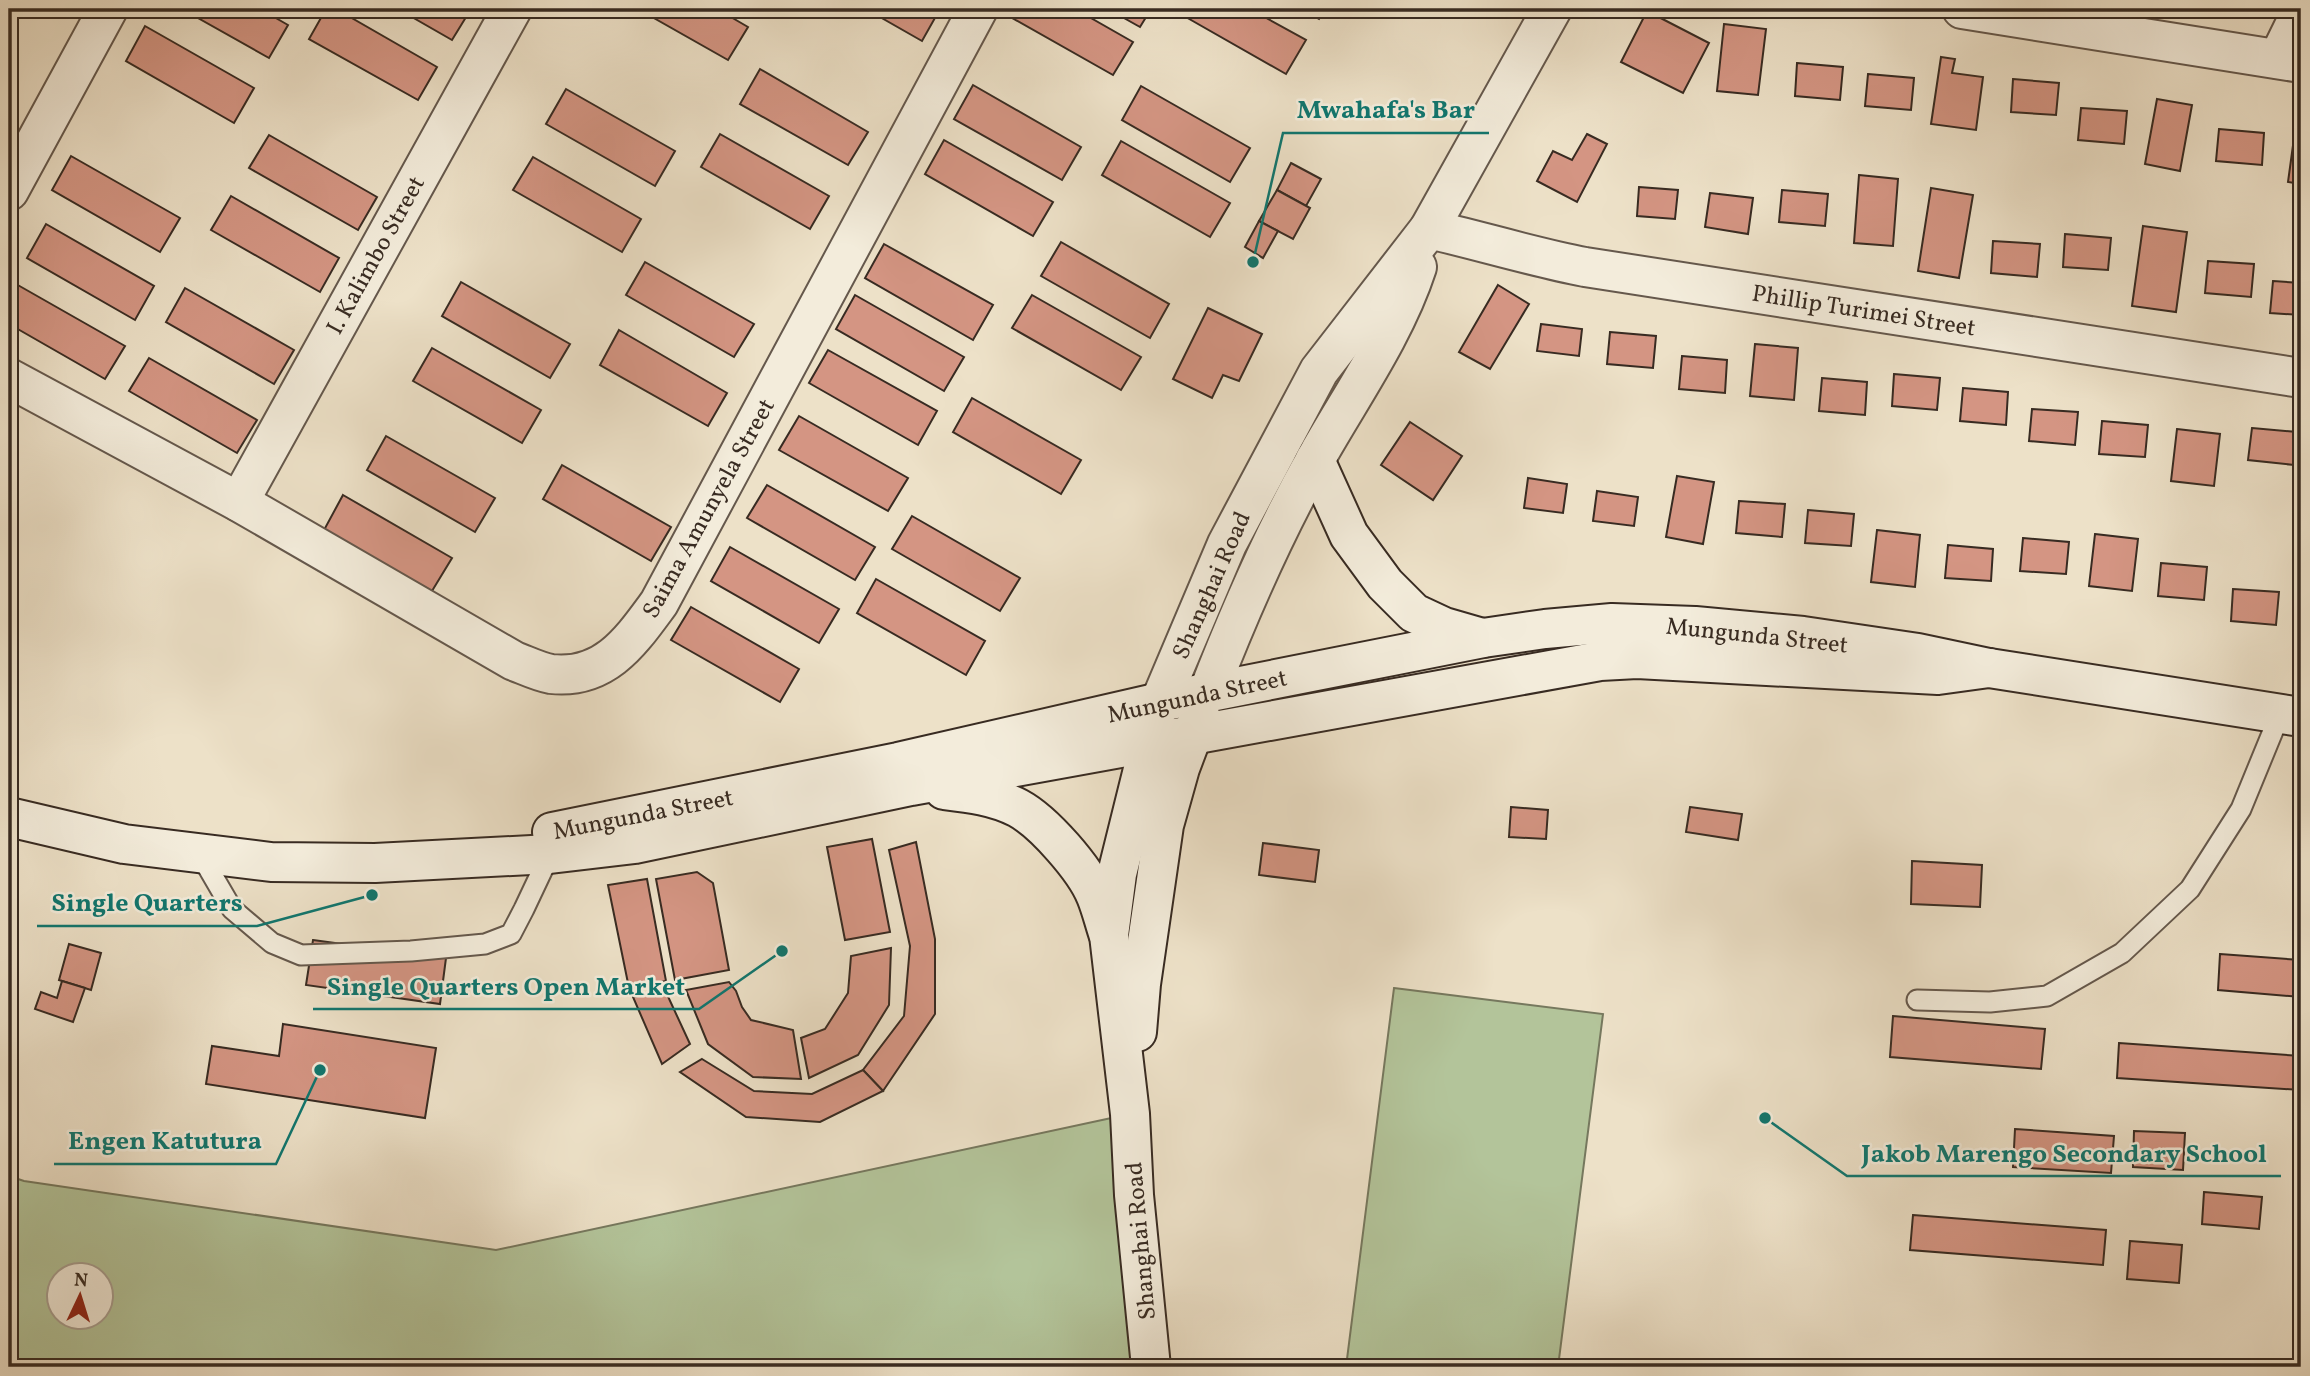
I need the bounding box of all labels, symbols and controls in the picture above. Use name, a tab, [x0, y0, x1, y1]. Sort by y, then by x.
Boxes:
callout: Mwahafa's Bar	[1283, 86, 1489, 133]
text: Mwahafa's Bar	[1297, 93, 1475, 129]
street label: I. Kalimbo Street	[319, 171, 434, 341]
street label: Phillip Turimei Street	[1749, 278, 1978, 346]
street label: Saima Amunyela Street	[635, 393, 784, 625]
street label: Shanghai Road	[1165, 506, 1261, 665]
street label: Mungunda Street	[1664, 611, 1850, 663]
street label: Mungunda Street	[1104, 662, 1290, 734]
street label: Mungunda Street	[550, 782, 736, 850]
callout: Single Quarters	[37, 879, 257, 926]
text: Single Quarters	[51, 886, 243, 922]
callout: Single Quarters Open Market	[313, 962, 699, 1009]
text: Single Quarters Open Market	[327, 970, 685, 1006]
callout: Engen Katutura	[54, 1117, 276, 1164]
text: Engen Katutura	[68, 1124, 262, 1160]
callout: Jakob Marengo Secondary School	[1847, 1129, 2281, 1176]
text: Jakob Marengo Secondary School	[1860, 1137, 2267, 1173]
street label: Shanghai Road	[1118, 1160, 1166, 1321]
north arrow	[46, 1260, 116, 1330]
text: N	[73, 1268, 89, 1295]

